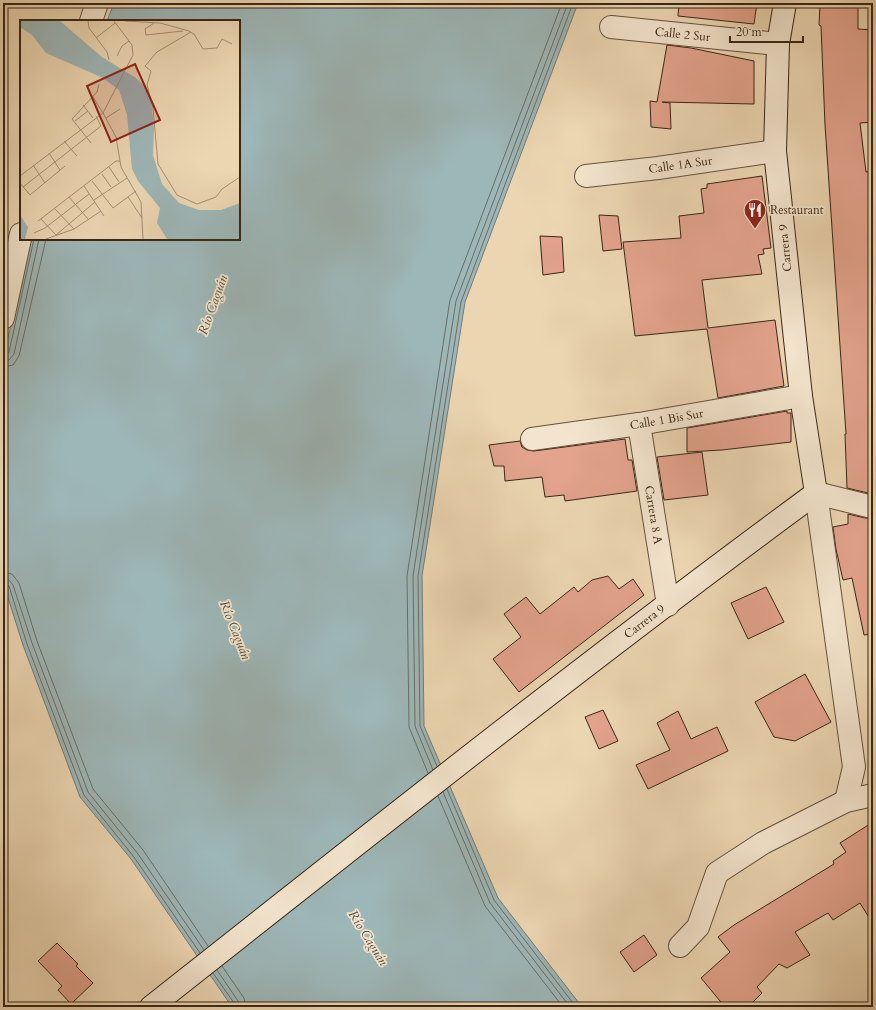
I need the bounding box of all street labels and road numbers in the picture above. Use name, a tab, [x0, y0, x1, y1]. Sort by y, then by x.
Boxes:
street label: Calle 2 Sur	[654, 24, 712, 45]
street label: Calle 1A Sur	[648, 152, 714, 177]
street label: Carrera 9	[775, 224, 795, 272]
street label: Calle 1 Bis Sur	[629, 405, 705, 433]
street label: Carrera 8 A	[641, 484, 666, 546]
street label: Carrera 9	[620, 601, 668, 642]

